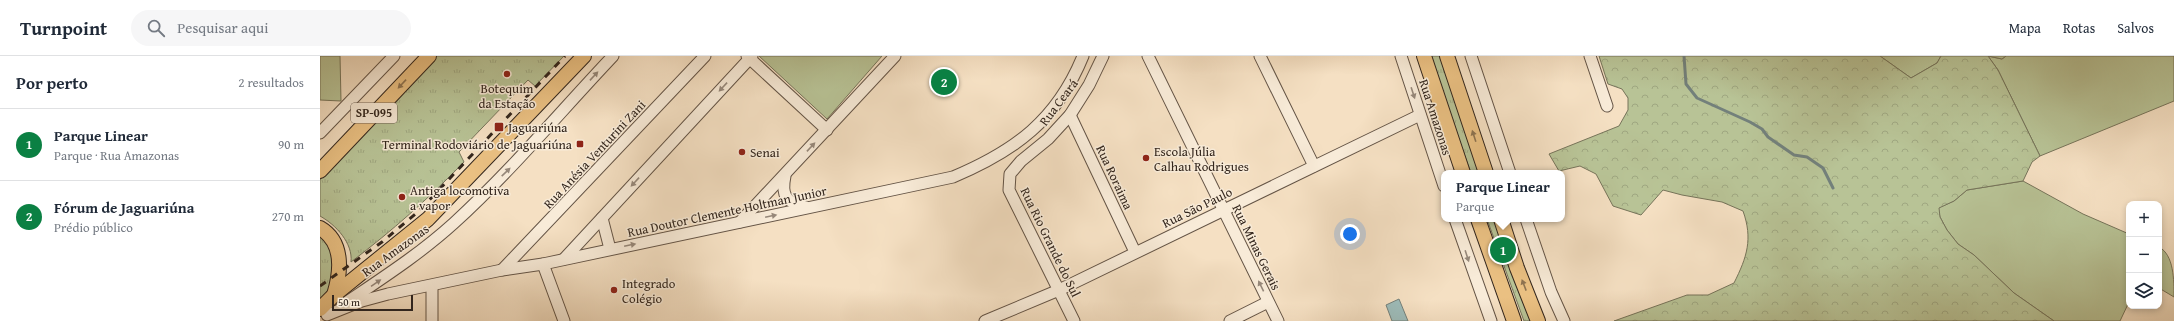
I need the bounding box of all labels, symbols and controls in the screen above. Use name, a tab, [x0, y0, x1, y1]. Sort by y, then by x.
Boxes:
search box	[131, 10, 411, 46]
text: Turnpoint	[20, 14, 107, 42]
icon: search	[145, 17, 167, 39]
text: Pesquisar aqui	[177, 17, 268, 38]
text: Mapa	[2009, 18, 2041, 38]
text: Rotas	[2063, 18, 2095, 38]
text: Salvos	[2117, 18, 2154, 38]
pin: 2	[931, 67, 957, 97]
marker: Botequim da Estação	[502, 69, 512, 79]
text: Por perto	[16, 70, 88, 95]
one-way arrow	[589, 71, 599, 81]
text: 2 resultados	[238, 73, 304, 92]
street label: Rua Ceará	[1034, 74, 1083, 130]
street label: Rua Amazonas	[1414, 77, 1457, 158]
one-way arrow	[397, 79, 407, 89]
place label: Botequim da Estação	[479, 79, 536, 113]
one-way arrow	[719, 82, 728, 92]
one-way arrow	[1410, 87, 1416, 99]
street label: Rua Anésia Venturini Zani	[539, 96, 650, 213]
road number: SP-095	[351, 103, 397, 123]
place label: Jaguariúna	[506, 118, 568, 137]
marker: Jaguariúna	[493, 121, 505, 133]
text: Parque Linear	[54, 125, 148, 146]
one-way arrow	[1471, 130, 1477, 142]
text: 1	[26, 135, 32, 154]
text: 90 m	[278, 135, 304, 154]
place label: Terminal Rodoviário de Jaguariúna	[382, 135, 573, 154]
marker: Terminal Rodoviário de Jaguariúna	[575, 139, 585, 149]
street label: Rua Roraima	[1091, 142, 1138, 213]
place label: Escola Júlia Calhau Rodrigues	[1154, 142, 1249, 176]
place label: Senai	[750, 143, 780, 162]
one-way arrow	[806, 143, 815, 152]
text: Parque · Rua Amazonas	[54, 146, 179, 165]
marker: Senai	[737, 147, 747, 157]
marker: Escola Júlia Calhau Rodrigues	[1141, 153, 1151, 163]
one-way arrow	[501, 167, 511, 177]
popup	[1441, 170, 1565, 222]
text: Parque Linear	[1456, 176, 1550, 197]
one-way arrow	[631, 178, 640, 187]
place label: Antiga locomotiva a vapor	[410, 181, 510, 215]
street label: Rua Doutor Clemente Holtman Junior	[626, 181, 829, 242]
street label: Rua São Paulo	[1159, 182, 1236, 233]
street label: Rua Rio Grande do Sul	[1016, 184, 1086, 301]
marker: Antiga locomotiva a vapor	[397, 192, 407, 202]
text: Fórum de Jaguariúna	[54, 197, 194, 218]
text: Parque	[1456, 197, 1494, 216]
street label: Rua Minas Gerais	[1228, 201, 1286, 293]
map controls	[2126, 201, 2162, 309]
button: +	[2126, 201, 2162, 237]
text: 2	[26, 207, 32, 226]
text: 270 m	[272, 207, 304, 226]
one-way arrow	[765, 213, 777, 219]
text: Prédio público	[54, 218, 133, 237]
street label: Rua Amazonas	[358, 219, 433, 281]
your location	[1340, 224, 1360, 244]
pin: 1	[1490, 235, 1516, 265]
button: −	[2126, 237, 2162, 273]
one-way arrow	[624, 242, 636, 248]
one-way arrow	[1464, 250, 1470, 262]
button: layers	[2126, 273, 2162, 309]
place label: Integrado Colégio	[622, 274, 676, 308]
one-way arrow	[1520, 278, 1526, 290]
one-way arrow	[370, 279, 381, 287]
one-way arrow	[1258, 280, 1264, 292]
marker: Integrado Colégio	[609, 285, 619, 295]
scale bar	[332, 293, 413, 312]
text: 50 m	[338, 294, 360, 310]

